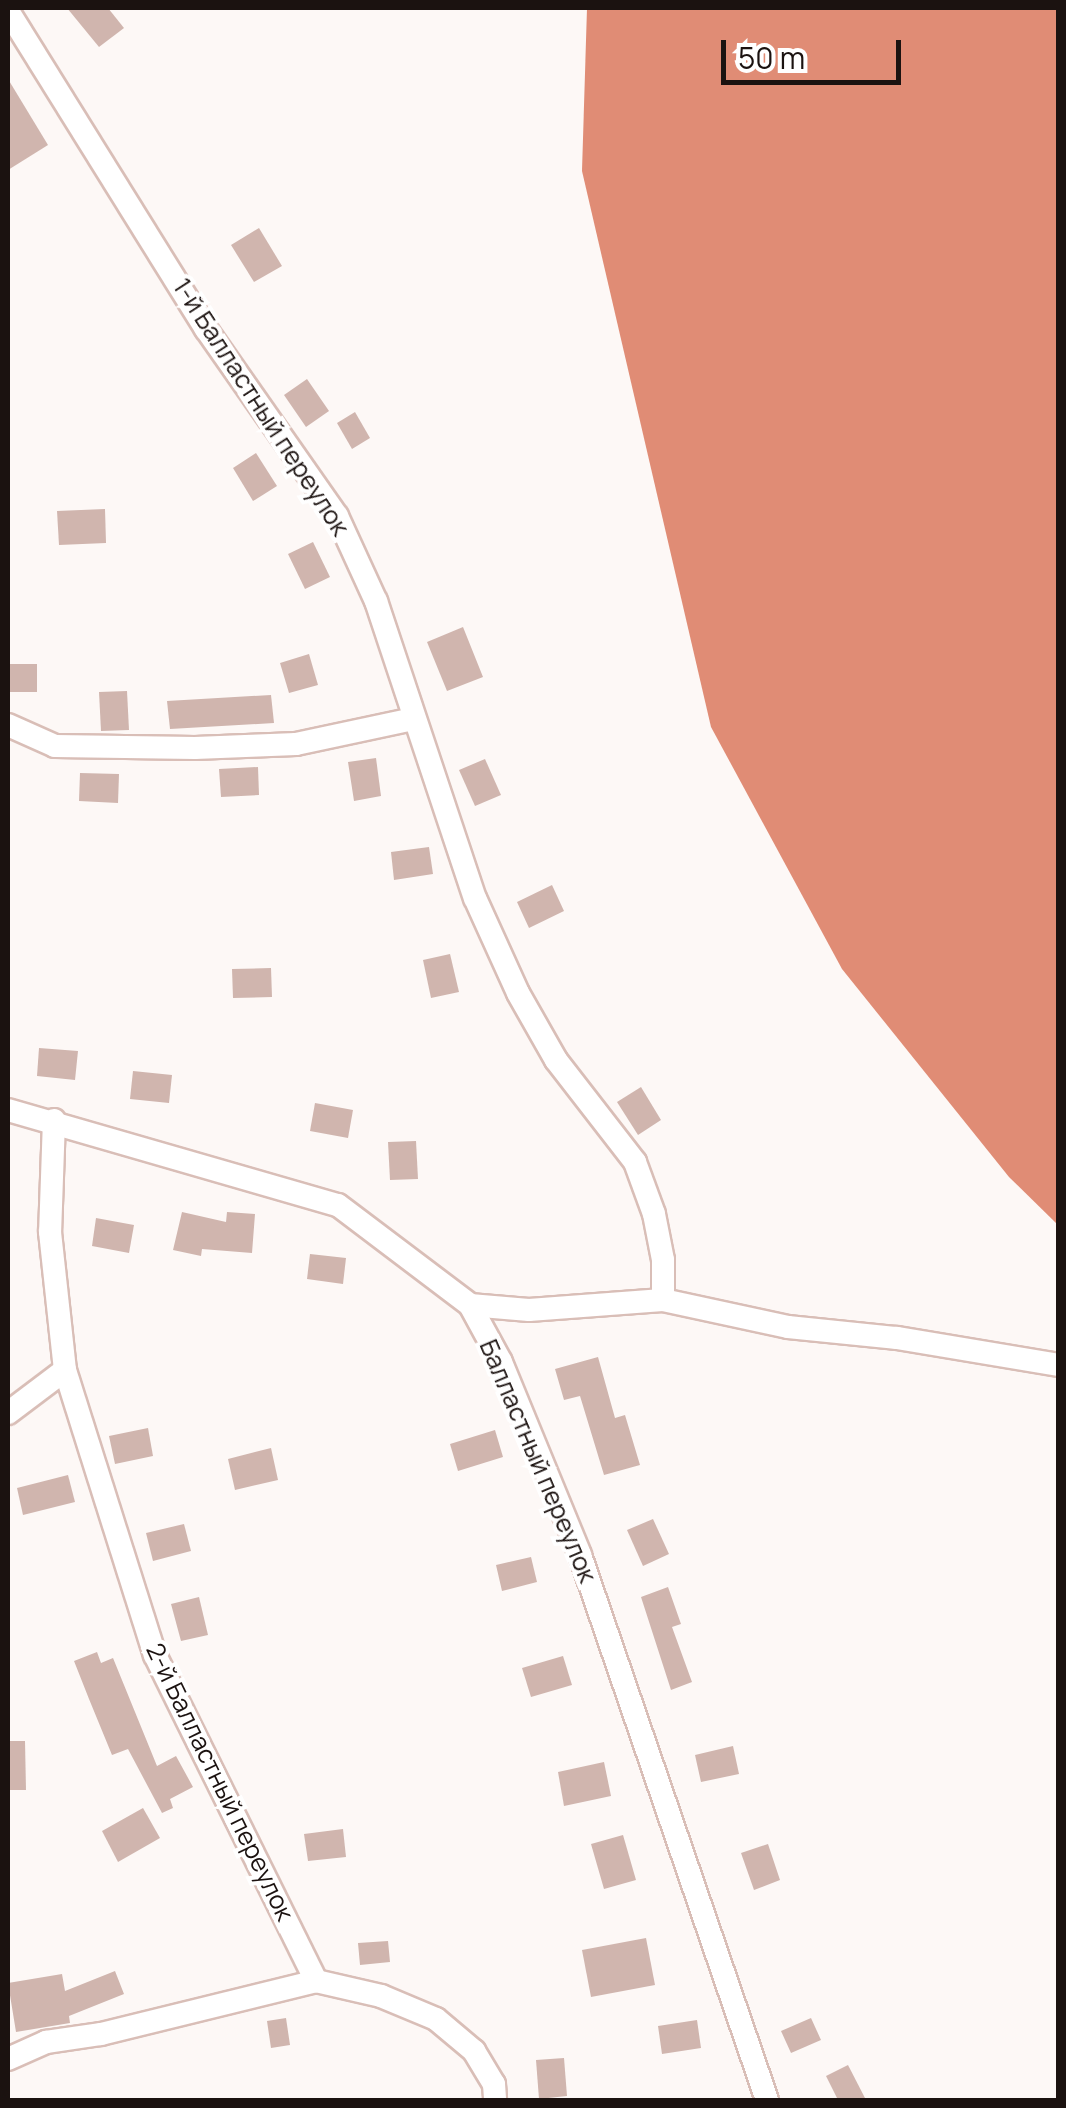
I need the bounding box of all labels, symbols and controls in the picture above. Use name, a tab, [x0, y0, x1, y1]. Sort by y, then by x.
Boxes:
scale bar	[726, 20, 906, 82]
text: 50 m	[738, 37, 805, 78]
street label: 1-й Балластный переулок	[167, 273, 355, 541]
street label: Балластный переулок	[473, 1335, 603, 1587]
street label: 2-й Балластный переулок	[140, 1638, 300, 1926]

